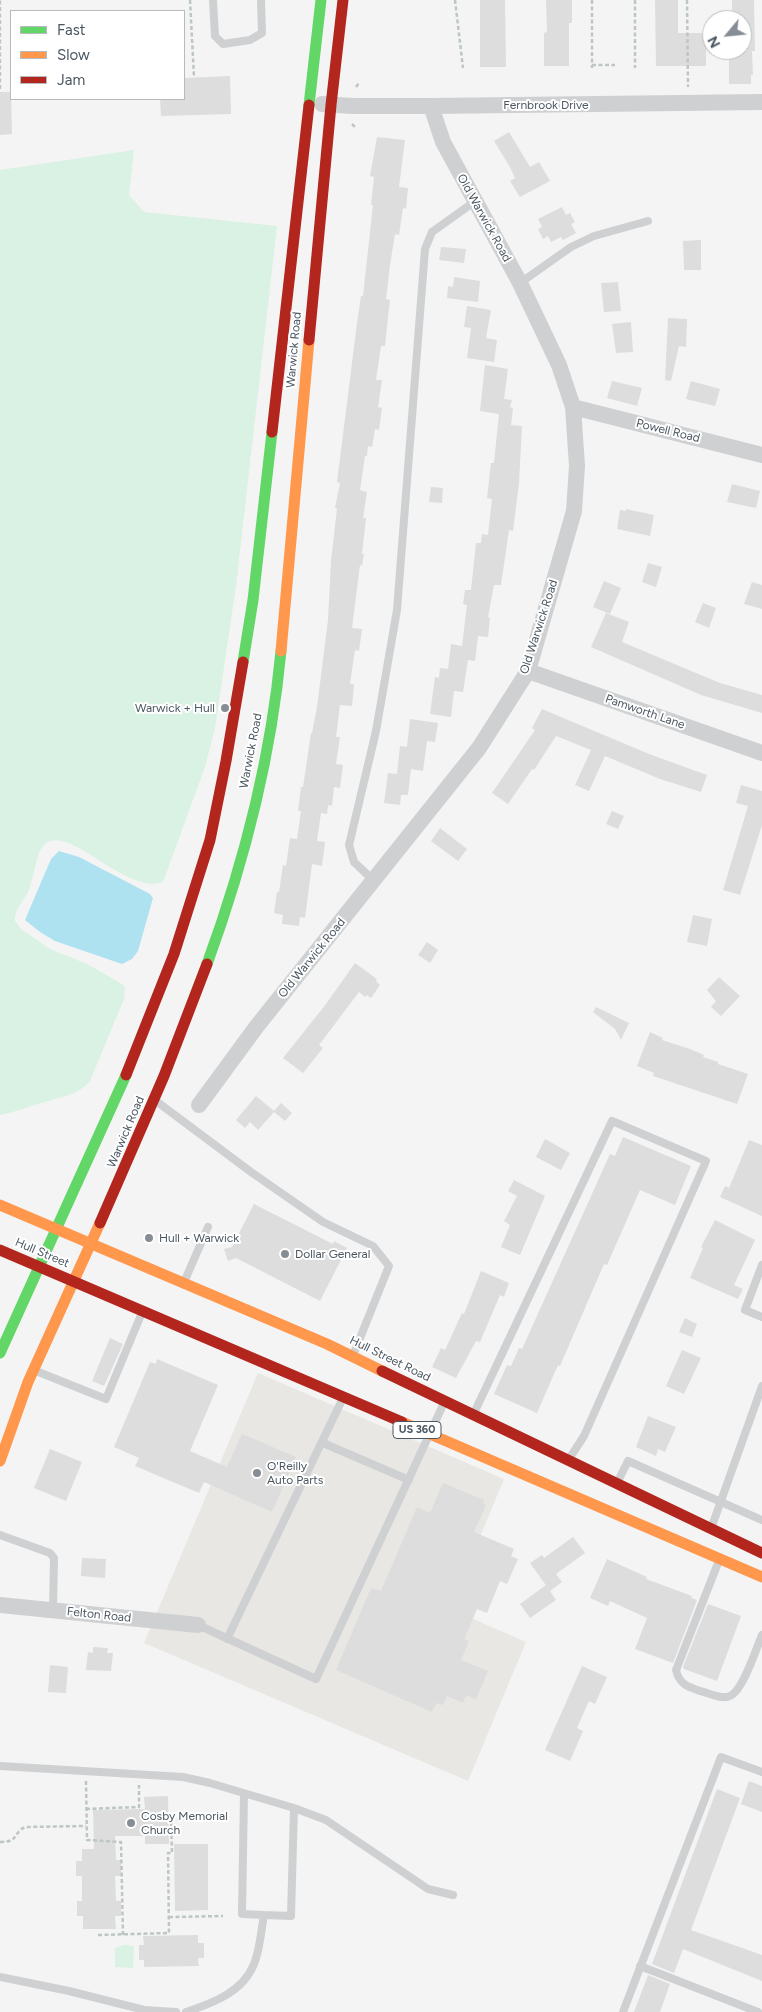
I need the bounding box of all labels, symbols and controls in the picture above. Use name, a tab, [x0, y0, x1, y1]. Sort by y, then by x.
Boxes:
legend	[10, 10, 185, 100]
north arrow	[702, 10, 752, 60]
text: Fast	[57, 21, 85, 39]
text: N	[704, 33, 724, 51]
text: Slow	[57, 46, 90, 64]
text: Jam	[57, 71, 85, 89]
street label: Fernbrook Drive	[503, 98, 589, 112]
street label: Old Warwick Road	[454, 172, 514, 264]
street label: Warwick Road	[284, 311, 304, 389]
street label: Powell Road	[635, 416, 701, 446]
street label: Old Warwick Road	[517, 578, 561, 676]
street label: Pamworth Lane	[603, 692, 687, 732]
place label: Warwick + Hull	[135, 701, 215, 715]
marker: Warwick + Hull	[219, 702, 231, 714]
street label: Warwick Road	[237, 712, 265, 790]
street label: Old Warwick Road	[275, 915, 349, 1001]
street label: Warwick Road	[104, 1094, 148, 1170]
place label: Hull + Warwick	[159, 1231, 239, 1245]
marker: Hull + Warwick	[143, 1232, 155, 1244]
street label: Hull Street	[13, 1235, 71, 1271]
place label: Dollar General	[295, 1247, 370, 1261]
marker: Dollar General	[279, 1248, 291, 1260]
street label: Hull Street Road	[347, 1333, 433, 1385]
road number: US 360	[393, 1422, 441, 1438]
place label: O'Reilly Auto Parts	[267, 1459, 323, 1487]
marker: O'Reilly Auto Parts	[251, 1467, 263, 1479]
street label: Felton Road	[66, 1604, 132, 1626]
place label: Cosby Memorial Church	[141, 1809, 228, 1837]
marker: Cosby Memorial Church	[125, 1817, 137, 1829]

